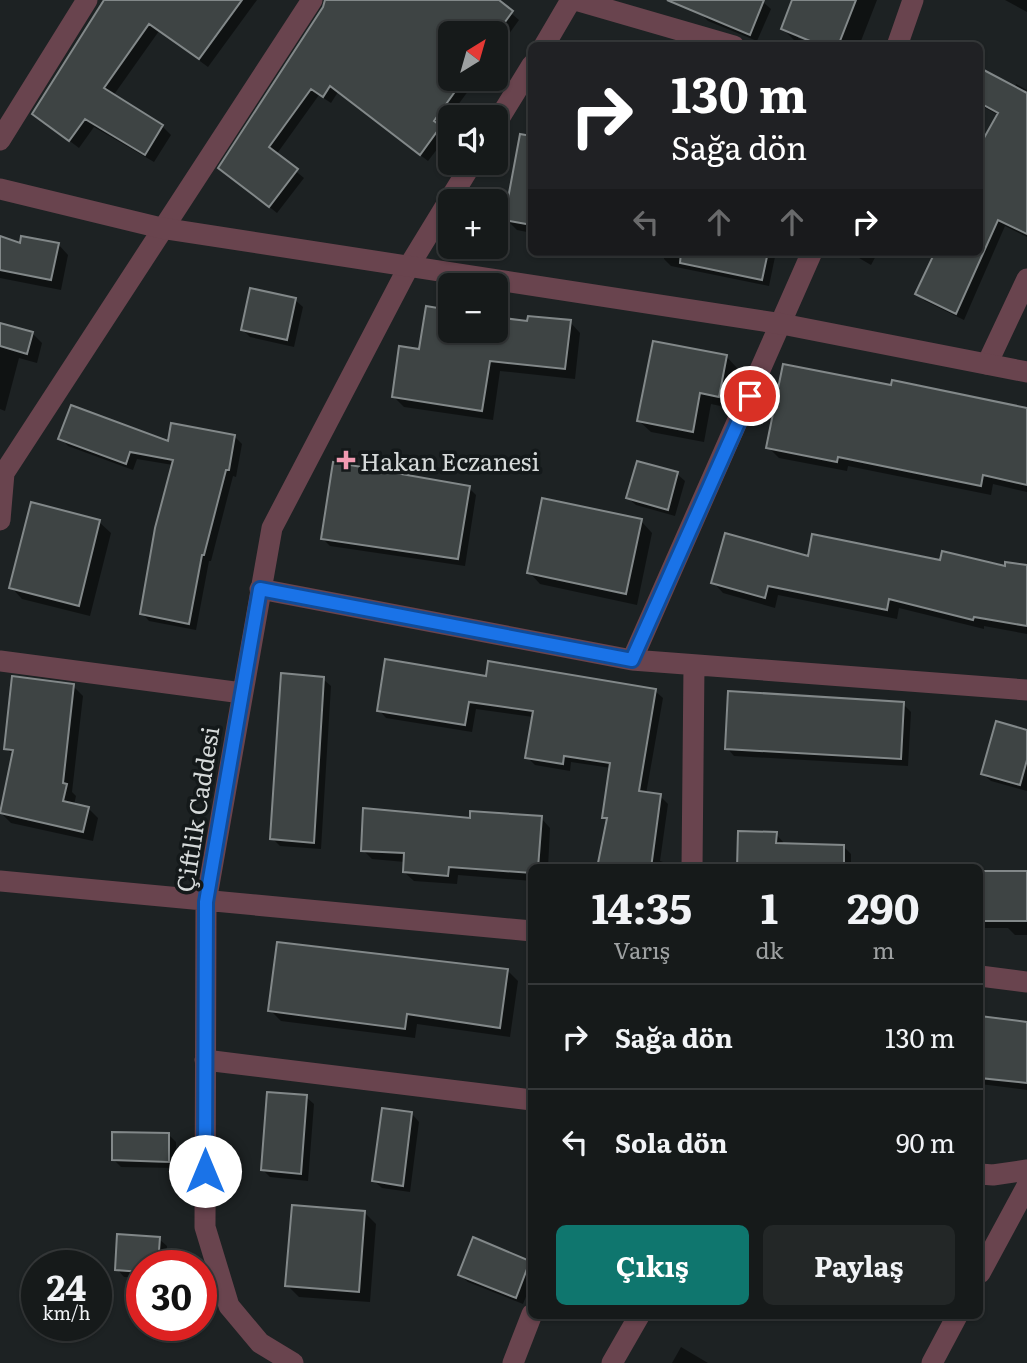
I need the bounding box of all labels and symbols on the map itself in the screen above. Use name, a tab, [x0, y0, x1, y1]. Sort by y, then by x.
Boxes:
north arrow	[438, 21, 508, 91]
pin	[720, 366, 780, 426]
place label: Hakan Eczanesi	[360, 443, 539, 478]
marker: Hakan Eczanesi	[338, 452, 354, 468]
street label: Çiftlik Caddesi	[166, 724, 226, 894]
position arrow	[168, 1134, 242, 1208]
speed limit sign: 30	[126, 1250, 217, 1341]

